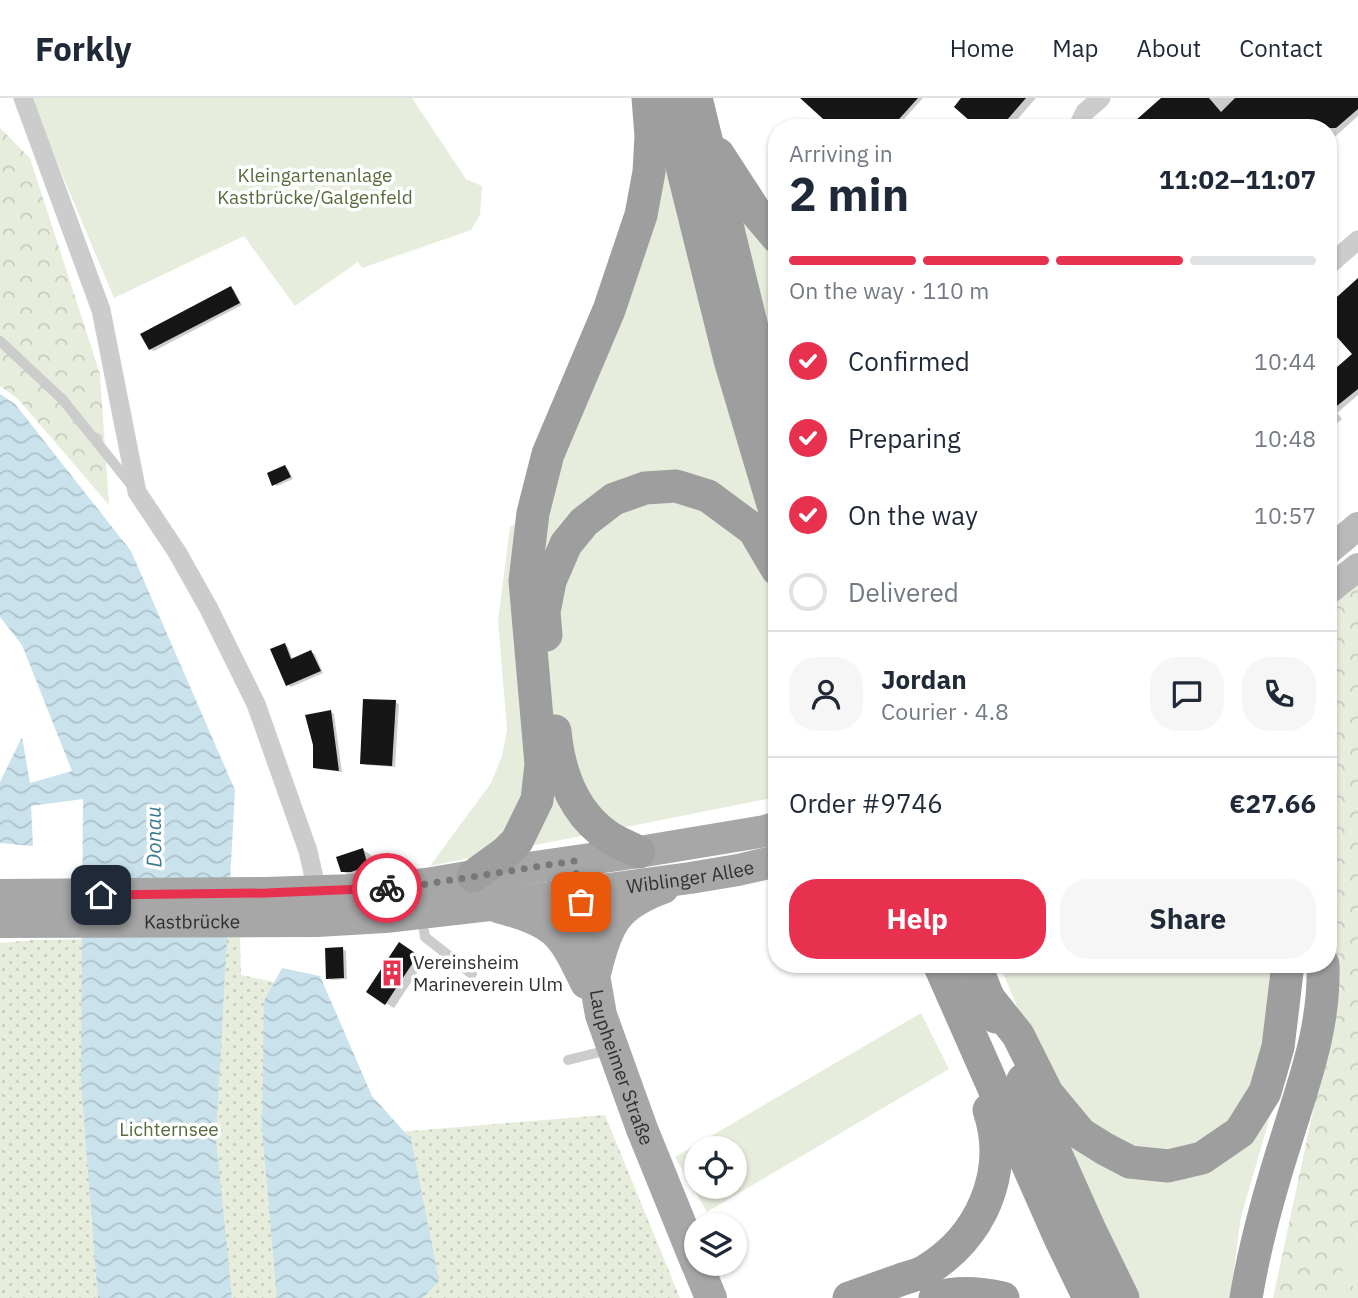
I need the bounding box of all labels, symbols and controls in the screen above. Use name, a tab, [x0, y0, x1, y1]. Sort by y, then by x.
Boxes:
text: Forkly	[35, 27, 132, 70]
text: Home	[950, 32, 1014, 64]
text: Map	[1052, 32, 1098, 64]
text: About	[1136, 32, 1201, 64]
text: Contact	[1239, 32, 1323, 64]
text: Arriving in	[789, 138, 893, 168]
text: 11:02–11:07	[1159, 162, 1316, 196]
park label: Kleingartenanlage Kastbrücke/Galgenfeld	[217, 163, 413, 209]
text: 2 min	[789, 164, 909, 224]
text: On the way · 110 m	[789, 275, 989, 305]
icon: check	[789, 342, 827, 380]
text: Confirmed	[848, 344, 970, 378]
text: 10:44	[1254, 346, 1316, 376]
icon: check	[789, 419, 827, 457]
text: Preparing	[848, 421, 961, 455]
text: 10:48	[1254, 423, 1316, 453]
icon: check	[789, 496, 827, 534]
text: On the way	[848, 498, 978, 532]
text: 10:57	[1254, 500, 1316, 530]
text: Delivered	[848, 575, 959, 609]
button: person	[789, 657, 863, 731]
button: chat	[1150, 657, 1224, 731]
button: phone	[1242, 657, 1316, 731]
text: Jordan	[881, 662, 967, 696]
text: Courier · 4.8	[881, 696, 1009, 726]
text: Order #9746	[789, 786, 943, 820]
text: €27.66	[1229, 786, 1316, 820]
water label: Donau	[138, 806, 168, 868]
courier	[352, 853, 422, 923]
street label: Wiblinger Allee	[625, 855, 756, 898]
pin	[71, 865, 131, 925]
icon: bike	[368, 869, 406, 907]
pin	[551, 872, 611, 932]
icon: home	[82, 876, 120, 914]
button: Help	[789, 879, 1046, 959]
button: Share	[1060, 879, 1316, 959]
icon: bag	[562, 883, 600, 921]
street label: Kastbrücke	[144, 909, 240, 934]
place label: Vereinsheim Marineverein Ulm	[413, 950, 563, 996]
building icon: Vereinsheim Marineverein Ulm	[377, 958, 407, 988]
street label: Laupheimer Straße	[585, 987, 659, 1149]
park label: Lichternsee	[119, 1117, 219, 1141]
map controls	[684, 1136, 747, 1276]
button: locate	[684, 1136, 747, 1199]
button: layers	[684, 1213, 747, 1276]

